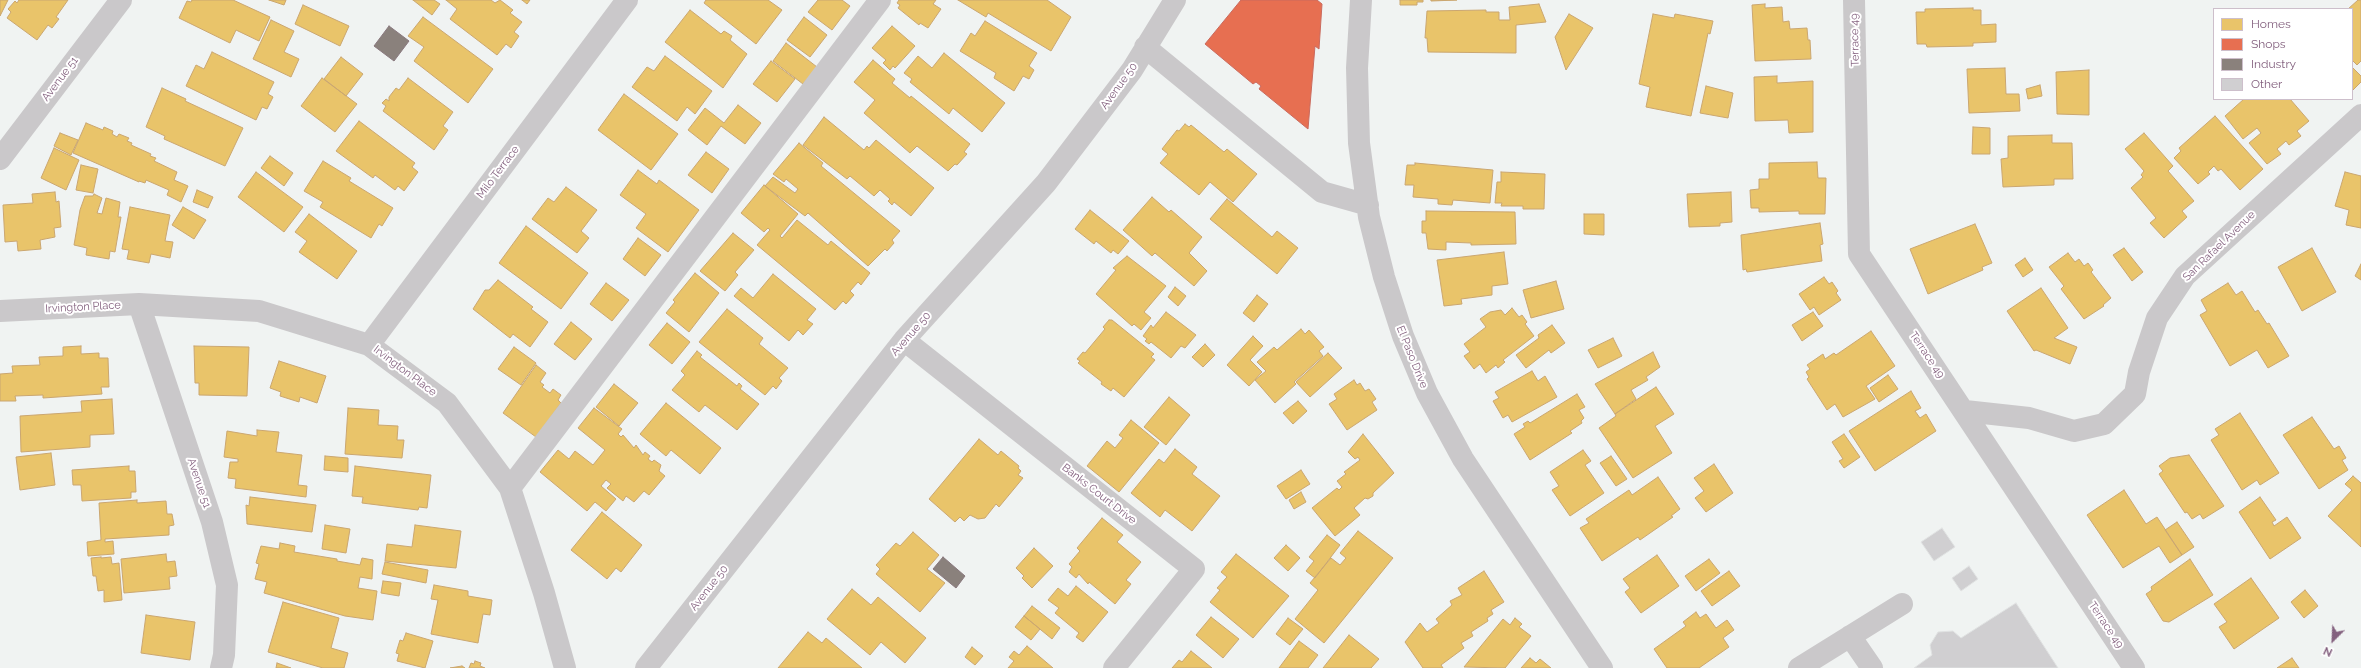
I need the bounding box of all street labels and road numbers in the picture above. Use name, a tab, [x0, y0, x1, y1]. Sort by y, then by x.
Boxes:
street label: Terrace 49	[1848, 13, 1862, 67]
street label: Avenue 51	[39, 54, 81, 104]
street label: Avenue 50	[1098, 60, 1140, 112]
street label: Milo Terrace	[474, 143, 522, 201]
street label: San Rafael Avenue	[2180, 208, 2258, 284]
street label: Irvington Place	[45, 298, 121, 316]
street label: Avenue 50	[888, 309, 934, 359]
street label: El Paso Drive	[1393, 324, 1431, 390]
street label: Terrace 49	[1907, 329, 1947, 381]
street label: Irvington Place	[371, 343, 439, 399]
street label: Avenue 51	[184, 456, 214, 510]
street label: Banks Court Drive	[1059, 461, 1139, 527]
street label: Avenue 50	[687, 563, 731, 613]
street label: Terrace 49	[2086, 599, 2126, 651]

